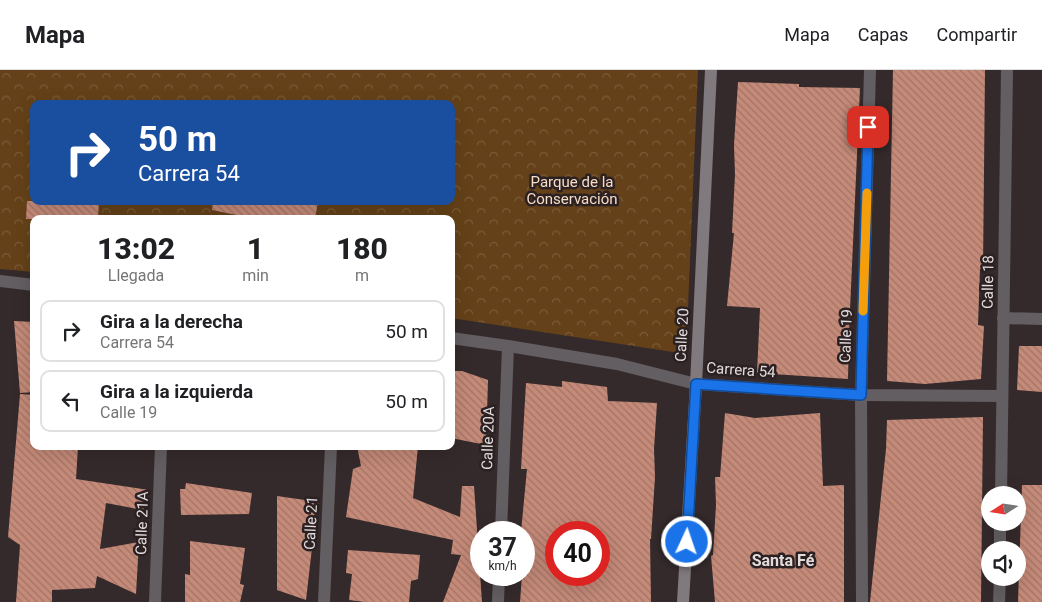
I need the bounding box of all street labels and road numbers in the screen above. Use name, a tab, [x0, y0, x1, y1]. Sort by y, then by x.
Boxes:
street label: Calle 18	[979, 255, 997, 309]
street label: Calle 20	[672, 308, 692, 362]
street label: Calle 19	[836, 309, 856, 363]
street label: Carrera 54	[706, 359, 777, 381]
street label: Calle 20A	[478, 406, 498, 470]
street label: Calle 21A	[132, 491, 152, 555]
street label: Calle 21	[301, 496, 321, 550]

